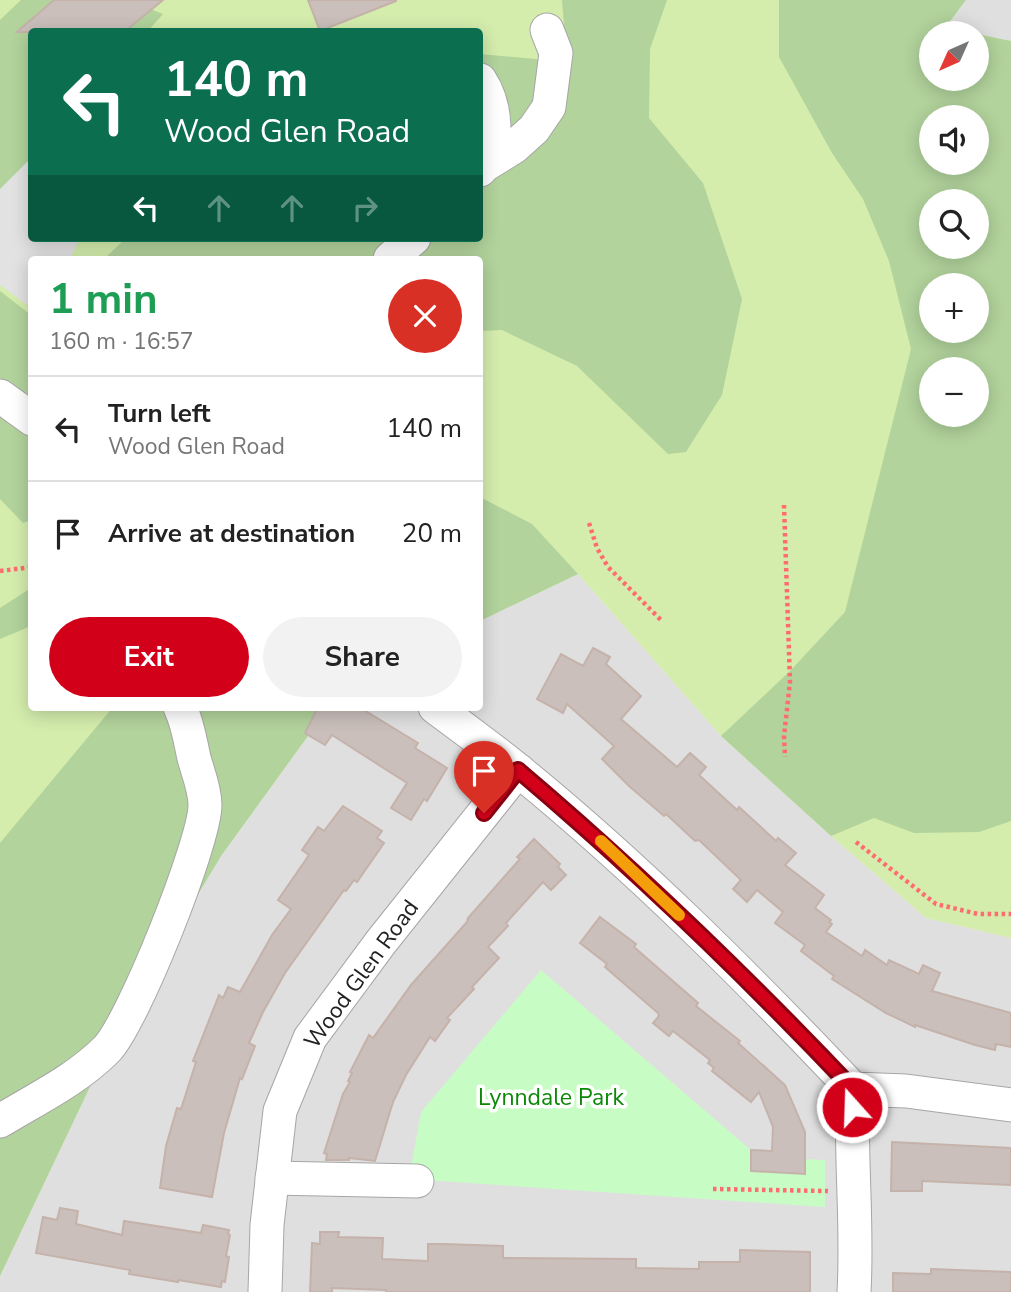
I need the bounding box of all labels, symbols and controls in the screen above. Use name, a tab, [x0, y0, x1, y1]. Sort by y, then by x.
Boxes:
north arrow	[919, 21, 989, 91]
map controls	[919, 21, 989, 427]
text: 140 m	[164, 46, 308, 113]
icon: left	[49, 56, 140, 147]
button: sound	[919, 105, 989, 175]
text: Wood Glen Road	[164, 110, 410, 153]
icon: left	[127, 189, 165, 227]
icon: ahead	[200, 189, 238, 227]
icon: ahead	[273, 189, 311, 227]
icon: right	[346, 189, 384, 227]
button: search	[919, 189, 989, 259]
text: 1 min	[49, 271, 158, 328]
button: +	[919, 273, 989, 343]
button: close	[388, 279, 462, 353]
text: 160 m · 16:57	[49, 326, 194, 357]
button: −	[919, 357, 989, 427]
text: Turn left	[108, 396, 211, 431]
icon: left	[49, 410, 87, 448]
text: 140 m	[386, 411, 462, 446]
text: Wood Glen Road	[108, 431, 285, 462]
icon: arrive	[49, 515, 87, 553]
text: Arrive at destination	[108, 516, 355, 551]
text: 20 m	[402, 516, 462, 551]
button: Exit	[49, 617, 249, 697]
button: Share	[263, 617, 462, 697]
pin	[454, 741, 514, 813]
icon: arrive	[465, 752, 503, 790]
street label: Wood Glen Road	[297, 894, 426, 1055]
position arrow	[815, 1070, 889, 1144]
park label: Lynndale Park	[478, 1082, 624, 1113]

